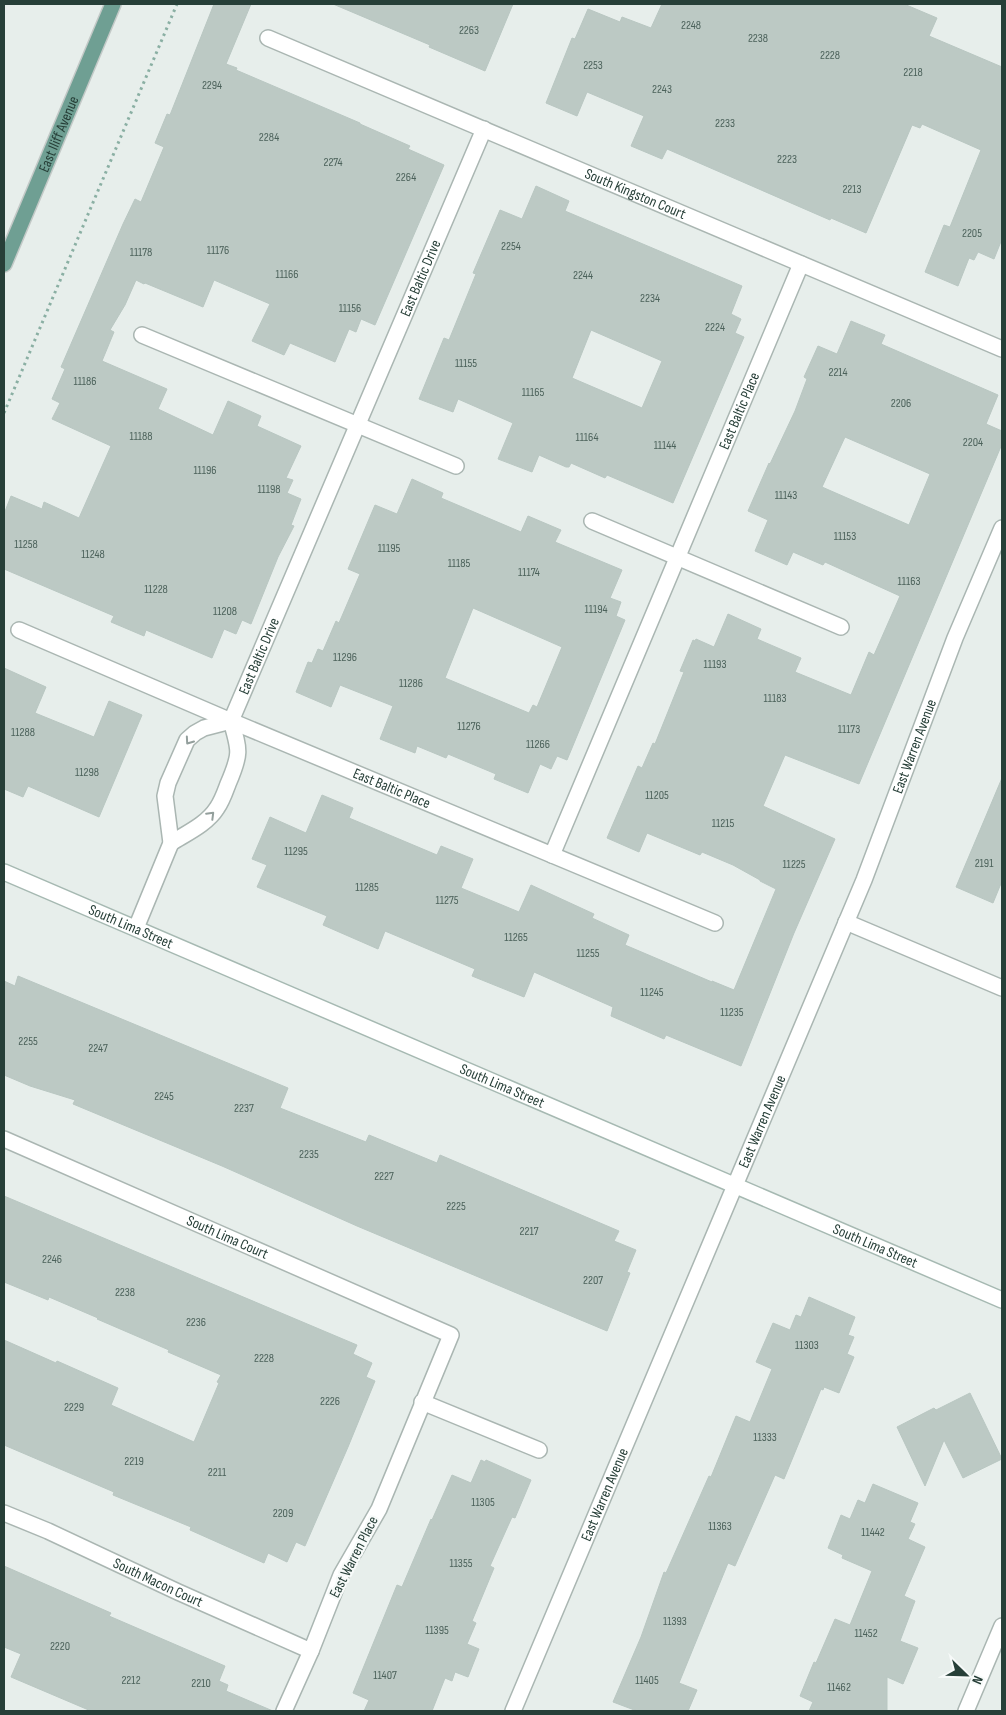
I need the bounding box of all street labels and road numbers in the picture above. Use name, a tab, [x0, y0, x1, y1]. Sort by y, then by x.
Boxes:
street label: East Iliff Avenue	[34, 93, 83, 175]
street label: South Kingston Court	[582, 164, 689, 224]
street label: East Baltic Drive	[396, 237, 445, 319]
street label: East Baltic Place	[714, 369, 764, 452]
street label: East Baltic Drive	[234, 615, 284, 697]
street label: East Warren Avenue	[888, 696, 941, 796]
street label: East Baltic Place	[350, 764, 433, 813]
street label: South Lima Street	[86, 900, 176, 953]
street label: South Lima Street	[457, 1059, 548, 1112]
street label: East Warren Avenue	[734, 1072, 790, 1171]
street label: South Lima Court	[184, 1211, 272, 1263]
street label: South Lima Street	[830, 1219, 921, 1272]
street label: East Warren Avenue	[576, 1445, 632, 1544]
street label: East Warren Place	[325, 1513, 383, 1601]
street label: South Macon Court	[110, 1553, 206, 1611]

